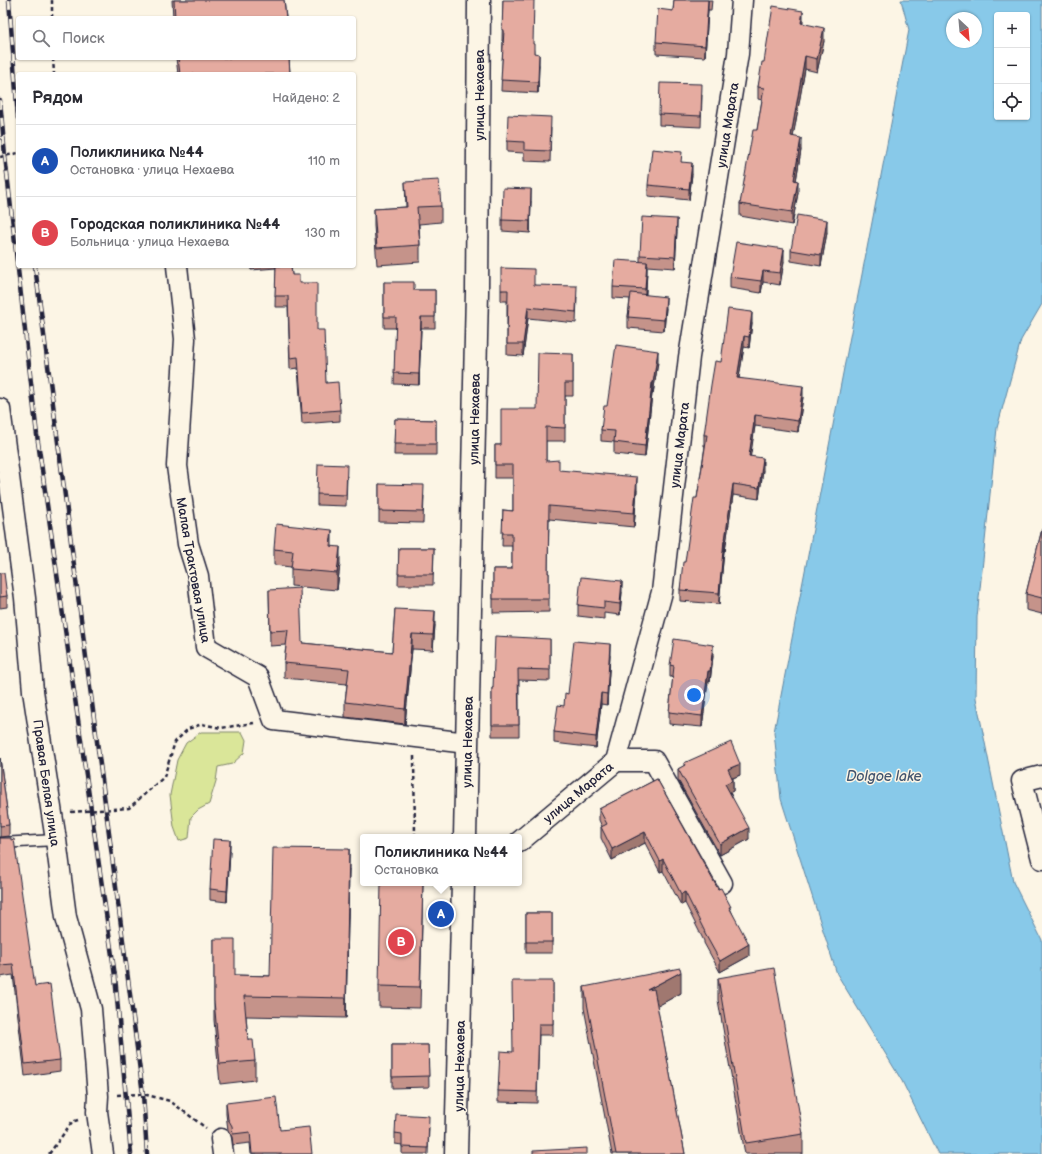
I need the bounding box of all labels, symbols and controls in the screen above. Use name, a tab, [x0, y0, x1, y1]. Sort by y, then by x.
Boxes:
north arrow	[946, 12, 982, 48]
map controls	[994, 12, 1030, 120]
button: +	[994, 12, 1030, 48]
search box	[16, 16, 356, 60]
icon: search	[30, 27, 52, 49]
text: Поиск	[62, 29, 105, 48]
button: −	[994, 48, 1030, 84]
street label: улица Нехаева	[472, 49, 488, 141]
street label: улица Марата	[713, 81, 743, 169]
button: locate	[994, 84, 1030, 120]
text: Рядом	[32, 88, 83, 108]
text: Найдено: 2	[272, 90, 340, 106]
text: Поликлиника №44	[70, 143, 204, 162]
text: A	[41, 153, 49, 169]
text: 110 m	[308, 153, 340, 169]
text: Остановка · улица Нехаева	[70, 162, 235, 178]
text: Городская поликлиника №44	[70, 215, 280, 234]
text: B	[40, 225, 50, 241]
text: 130 m	[305, 225, 340, 241]
text: Больница · улица Нехаева	[70, 234, 229, 250]
street label: улица Нехаева	[466, 373, 484, 465]
street label: улица Марата	[667, 401, 693, 489]
street label: Малая Трактовая улица	[172, 496, 214, 645]
your location	[684, 685, 704, 705]
street label: улица Нехаева	[459, 696, 477, 788]
street label: Правая Белая улица	[29, 719, 63, 848]
street label: улица Марата	[540, 759, 617, 827]
water label: Dolgoe lake	[846, 768, 922, 785]
popup	[360, 834, 522, 886]
text: Поликлиника №44	[374, 843, 508, 862]
text: Остановка	[374, 862, 439, 878]
pin: A	[428, 899, 454, 929]
pin: B	[388, 927, 414, 957]
street label: улица Нехаева	[451, 1020, 469, 1112]

